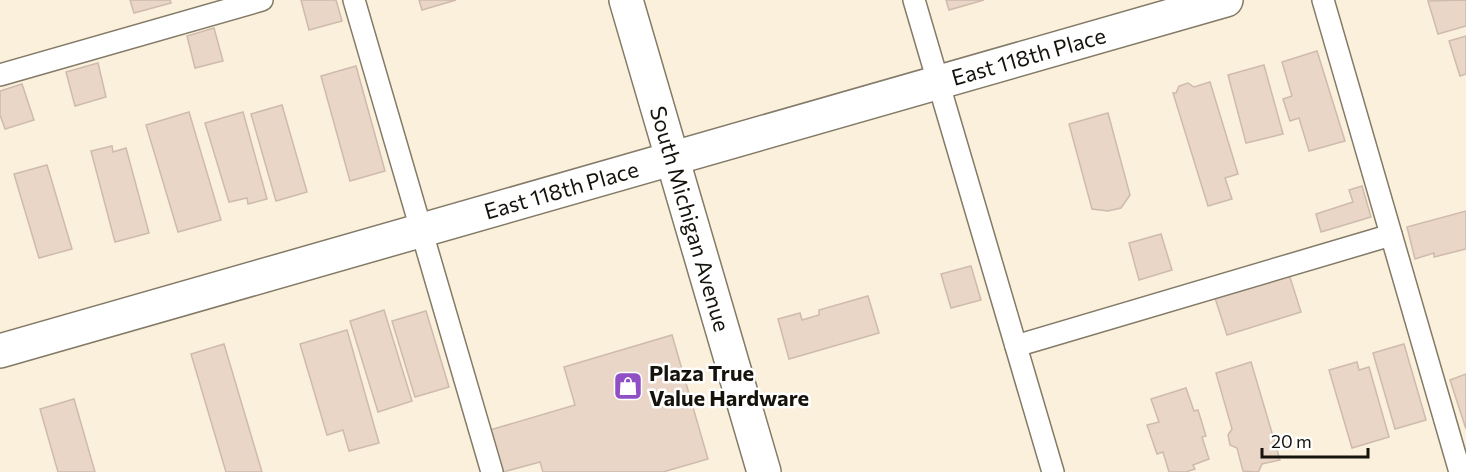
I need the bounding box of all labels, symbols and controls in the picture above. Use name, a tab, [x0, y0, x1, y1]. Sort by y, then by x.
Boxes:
street label: East 118th Place	[948, 21, 1109, 91]
street label: South Michigan Avenue	[645, 103, 736, 335]
street label: East 118th Place	[481, 155, 642, 225]
place label: Plaza True Value Hardware	[649, 359, 809, 411]
shop icon: Plaza True Value Hardware	[612, 370, 644, 402]
scale bar	[1262, 421, 1368, 459]
text: 20 m	[1271, 430, 1312, 452]

